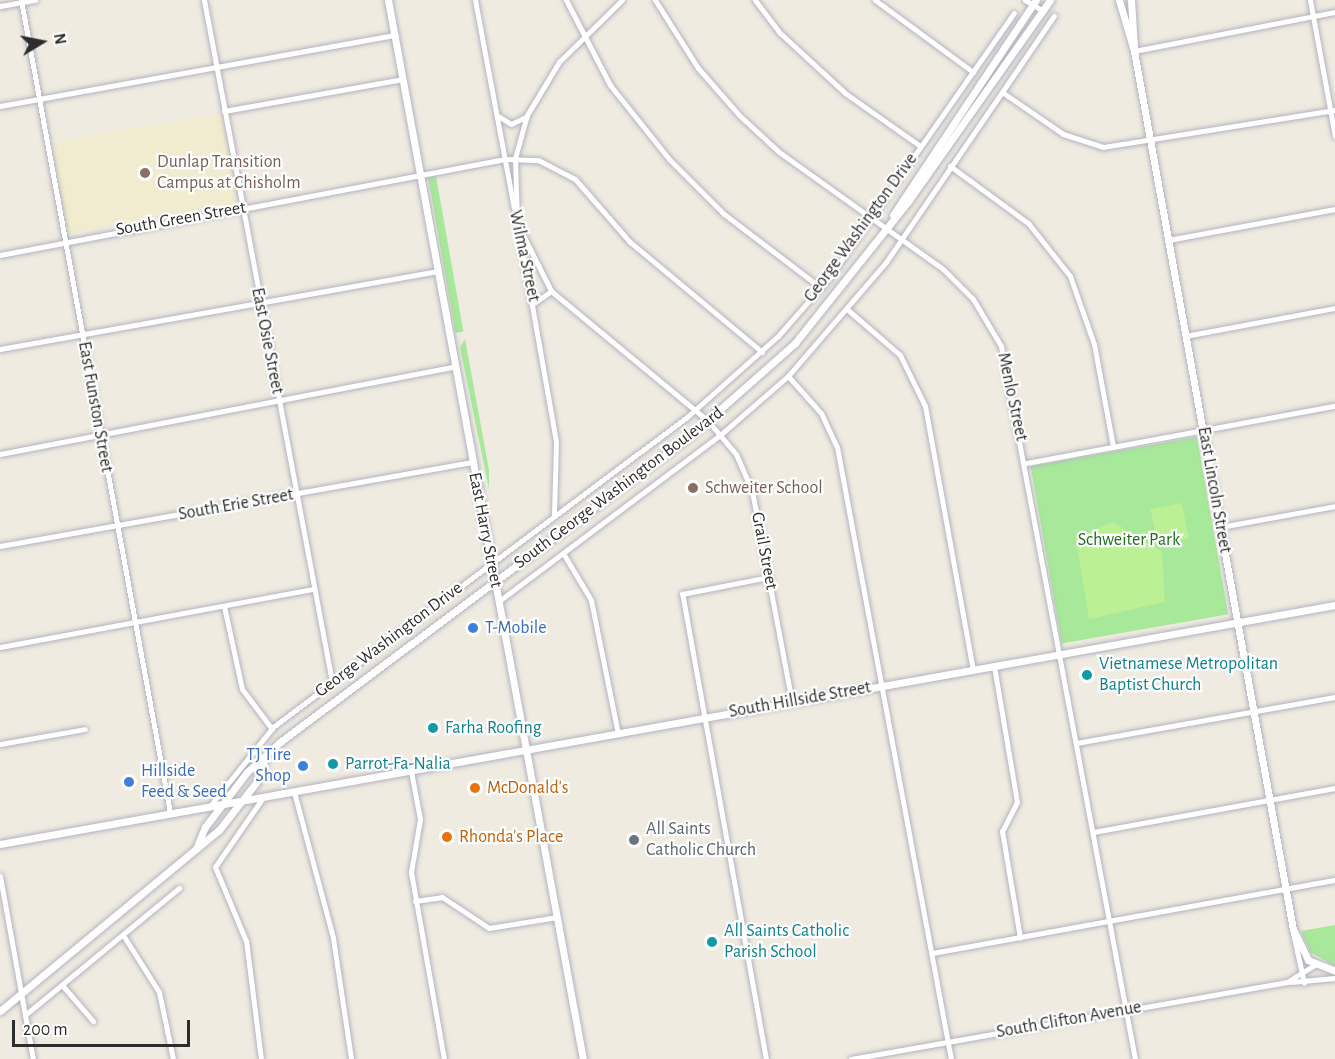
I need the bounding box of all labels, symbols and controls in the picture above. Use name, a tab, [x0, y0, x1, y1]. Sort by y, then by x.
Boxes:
north arrow	[12, 12, 72, 72]
text: N	[51, 32, 69, 46]
street label: George Washington Drive	[800, 149, 922, 307]
place label: Dunlap Transition Campus at Chisholm	[157, 152, 301, 195]
marker: Dunlap Transition Campus at Chisholm	[138, 166, 152, 180]
street label: South Green Street	[114, 197, 248, 241]
street label: Wilma Street	[504, 208, 544, 304]
street label: East Osie Street	[246, 286, 288, 396]
street label: East Funston Street	[73, 340, 117, 474]
street label: Menlo Street	[992, 351, 1032, 443]
street label: South George Washington Boulevard	[510, 402, 728, 574]
street label: East Lincoln Street	[1192, 425, 1236, 555]
street label: East Harry Street	[463, 471, 507, 589]
place label: Schweiter School	[705, 477, 823, 499]
marker: Schweiter School	[686, 481, 700, 495]
street label: South Erie Street	[177, 484, 295, 526]
street label: Grail Street	[746, 510, 782, 592]
park label: Schweiter Park	[1078, 529, 1180, 551]
street label: George Washington Drive	[311, 578, 467, 702]
place label: T-Mobile	[485, 617, 547, 639]
marker: T-Mobile	[466, 621, 480, 635]
place label: Vietnamese Metropolitan Baptist Church	[1099, 654, 1278, 696]
marker: Vietnamese Metropolitan Baptist Church	[1080, 668, 1094, 682]
street label: South Hillside Street	[727, 677, 873, 723]
place label: Farha Roofing	[445, 717, 542, 739]
marker: Farha Roofing	[426, 721, 440, 735]
place label: TJ Tire Shop	[246, 745, 291, 788]
place label: Parrot-Fa-Nalia	[345, 753, 451, 775]
marker: Parrot-Fa-Nalia	[326, 757, 340, 771]
marker: TJ Tire Shop	[296, 759, 310, 773]
place label: Hillside Feed & Seed	[141, 761, 227, 804]
marker: Hillside Feed & Seed	[122, 775, 136, 789]
place label: McDonald's	[487, 777, 569, 799]
marker: McDonald's	[468, 781, 482, 795]
place label: All Saints Catholic Church	[646, 819, 756, 862]
place label: Rhonda's Place	[459, 826, 563, 848]
marker: Rhonda's Place	[440, 830, 454, 844]
marker: All Saints Catholic Church	[627, 833, 641, 847]
place label: All Saints Catholic Parish School	[724, 921, 849, 964]
marker: All Saints Catholic Parish School	[705, 935, 719, 949]
street label: South Clifton Avenue	[995, 997, 1143, 1043]
scale bar	[15, 1008, 194, 1046]
text: 200 m	[23, 1021, 68, 1039]

